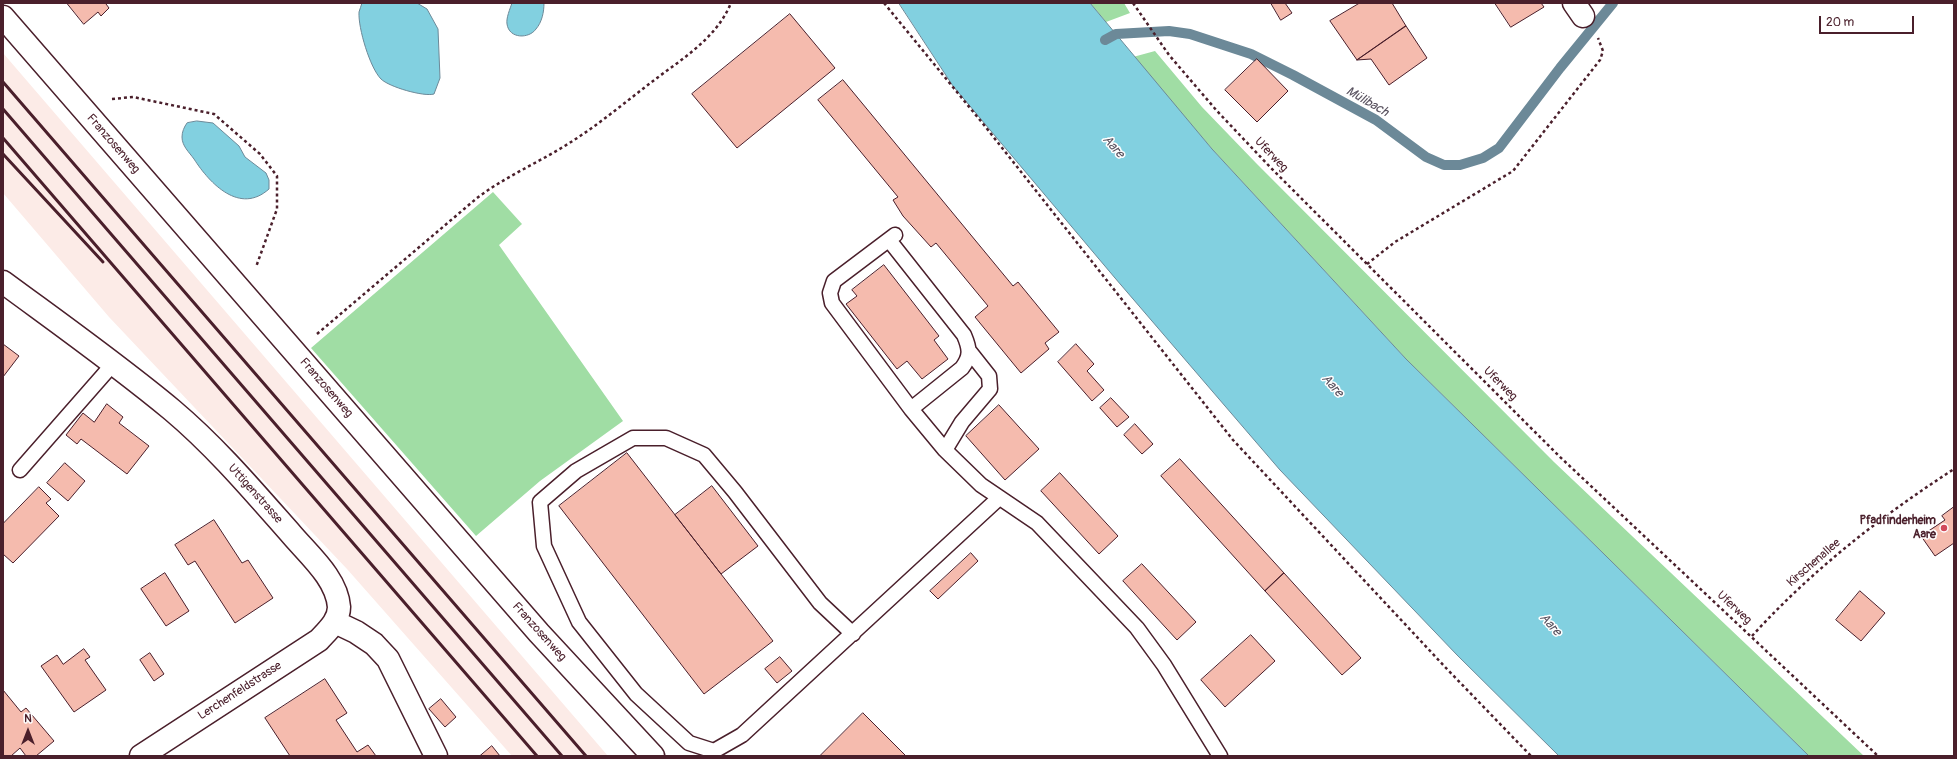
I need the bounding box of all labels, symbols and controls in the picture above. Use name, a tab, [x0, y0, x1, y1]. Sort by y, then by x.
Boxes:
scale bar	[1821, 8, 1916, 34]
text: 20 m	[1826, 15, 1854, 30]
water label: Mülibach	[1343, 84, 1391, 120]
street label: Franzosenweg	[83, 111, 143, 177]
water label: Aare	[1099, 132, 1127, 162]
street label: Uferweg	[1251, 135, 1291, 175]
street label: Franzosenweg	[296, 355, 356, 421]
street label: Uferweg	[1480, 364, 1520, 404]
water label: Aare	[1318, 371, 1346, 401]
street label: Uttigenstrasse	[225, 461, 285, 527]
place label: Pfadfinderheim Aare	[1859, 514, 1936, 542]
marker: Pfadfinderheim Aare	[1939, 523, 1949, 533]
street label: Kirschenallee	[1784, 536, 1844, 590]
street label: Uferweg	[1714, 588, 1754, 628]
street label: Franzosenweg	[509, 600, 569, 664]
water label: Aare	[1536, 610, 1564, 640]
street label: Lerchenfeldstrasse	[196, 659, 284, 723]
north arrow	[8, 711, 48, 751]
text: N	[24, 712, 32, 725]

